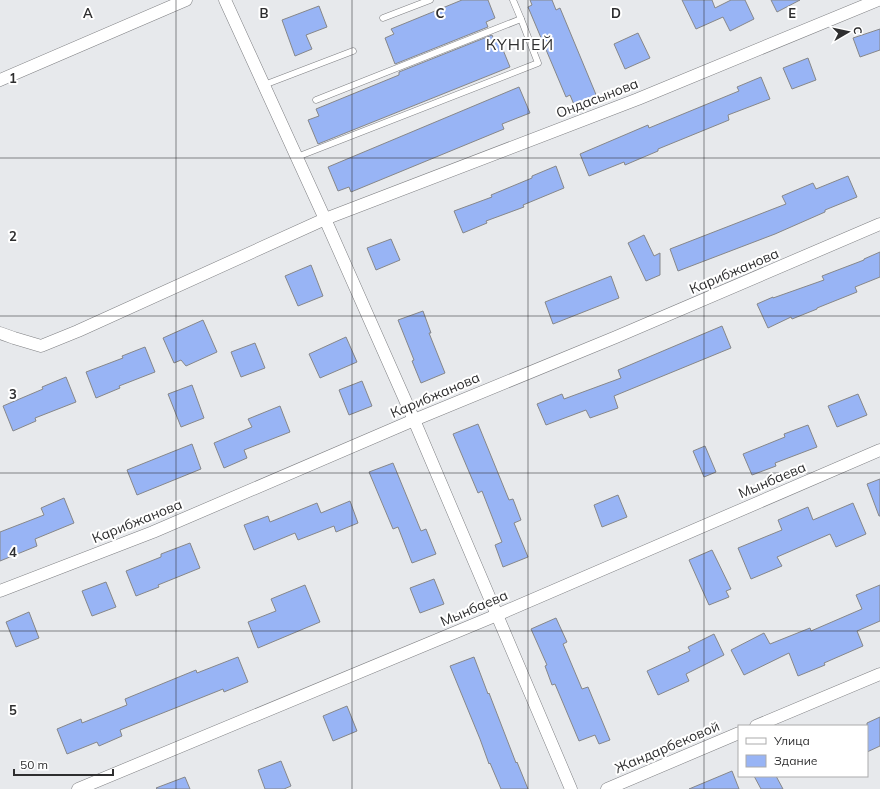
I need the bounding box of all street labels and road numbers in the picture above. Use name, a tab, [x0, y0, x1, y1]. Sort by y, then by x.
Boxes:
street label: Ондасынова	[553, 74, 641, 122]
street label: Карибжанова	[687, 244, 781, 298]
street label: Карибжанова	[388, 368, 482, 422]
street label: Мынбаева	[736, 458, 808, 502]
street label: Карибжанова	[89, 495, 185, 547]
street label: Мынбаева	[438, 586, 510, 630]
street label: Жандарбековой	[612, 717, 722, 777]

